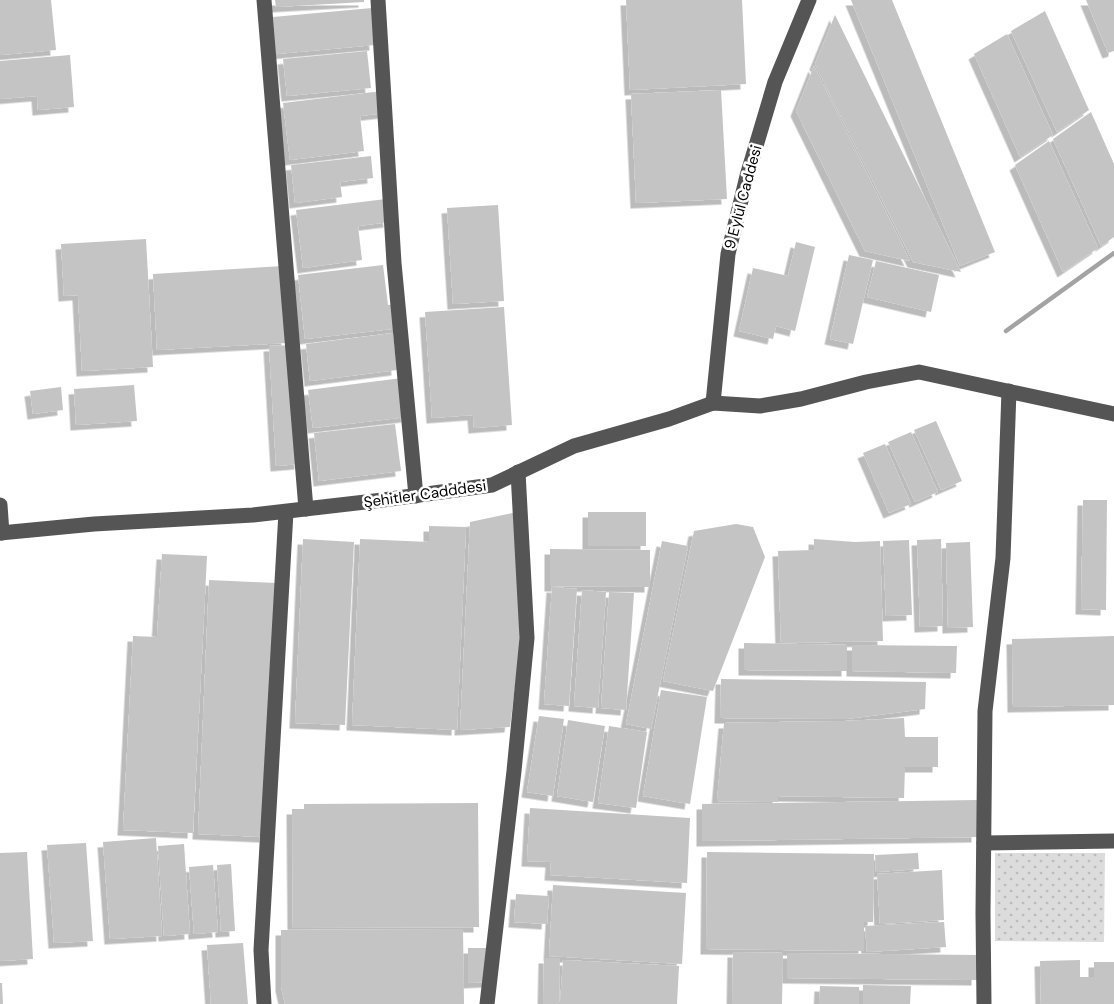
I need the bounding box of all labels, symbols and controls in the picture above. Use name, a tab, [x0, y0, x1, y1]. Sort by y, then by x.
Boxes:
street label: 9 Eylül Caddesi	[720, 143, 766, 251]
street label: Şehitler Cadddesi	[362, 476, 488, 512]

